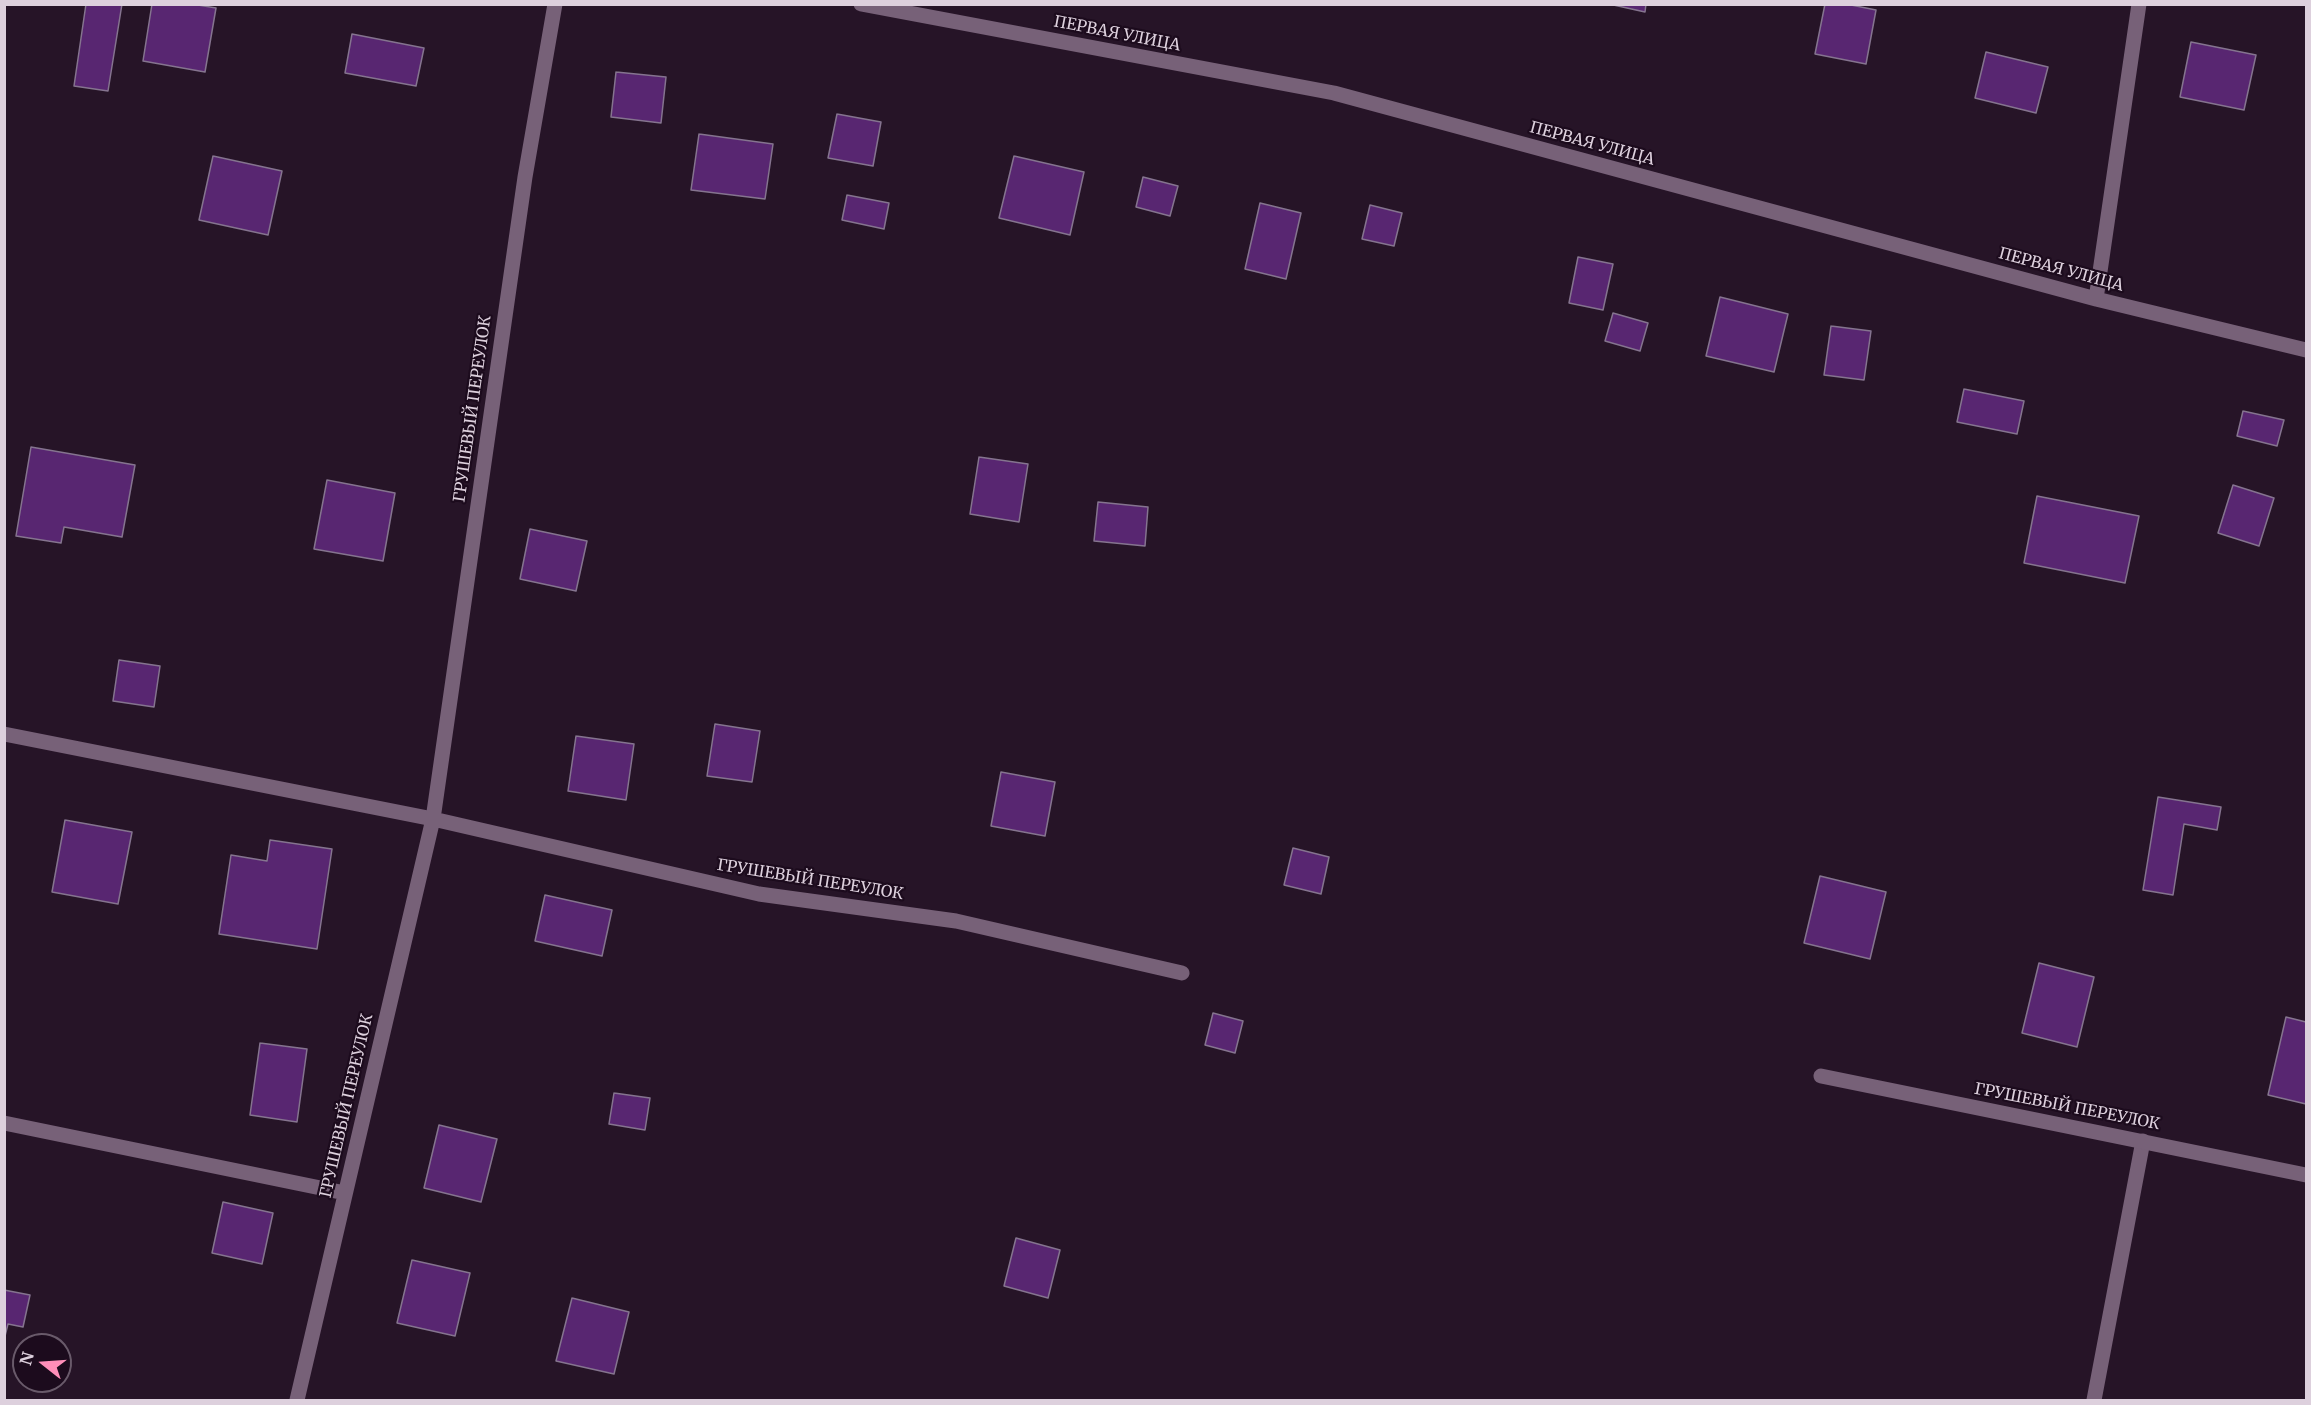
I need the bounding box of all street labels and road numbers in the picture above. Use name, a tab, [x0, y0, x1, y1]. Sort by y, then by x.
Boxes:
street label: ПЕРВАЯ УЛИЦА	[1052, 12, 1182, 56]
street label: ПЕРВАЯ УЛИЦА	[1527, 118, 1657, 170]
street label: ПЕРВАЯ УЛИЦА	[1996, 244, 2126, 296]
street label: ГРУШЕВЫЙ ПЕРЕУЛОК	[450, 314, 496, 504]
street label: ГРУШЕВЫЙ ПЕРЕУЛОК	[715, 856, 905, 904]
street label: ГРУШЕВЫЙ ПЕРЕУЛОК	[316, 1012, 378, 1200]
street label: ГРУШЕВЫЙ ПЕРЕУЛОК	[1973, 1080, 2161, 1134]

